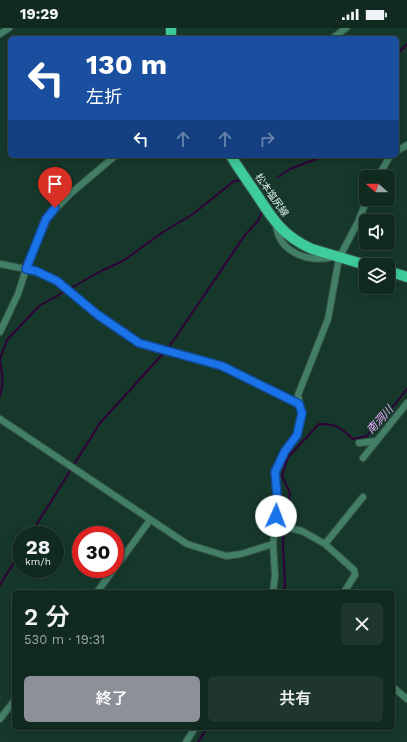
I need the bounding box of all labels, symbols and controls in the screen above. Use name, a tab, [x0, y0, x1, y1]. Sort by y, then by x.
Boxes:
text: 19:29	[20, 5, 58, 23]
text: 130 m	[86, 48, 167, 81]
icon: left	[20, 52, 72, 104]
text: 左折	[86, 86, 122, 107]
icon: left	[130, 128, 152, 150]
icon: ahead	[172, 128, 194, 150]
icon: ahead	[214, 128, 236, 150]
icon: right	[256, 128, 278, 150]
pin	[38, 167, 72, 208]
north arrow	[359, 170, 395, 206]
map controls	[359, 170, 395, 294]
street label: 松本塩尻線	[253, 171, 291, 219]
icon: arrive	[44, 173, 66, 195]
button: sound	[359, 214, 395, 250]
button: layers	[359, 258, 395, 294]
water label: 南洞川	[364, 403, 397, 437]
position arrow	[255, 495, 297, 537]
speed limit sign: 30	[72, 526, 124, 578]
text: 28	[26, 535, 50, 559]
text: km/h	[25, 556, 51, 567]
text: 2 分	[24, 603, 70, 631]
button: close	[341, 603, 383, 645]
text: 530 m · 19:31	[24, 632, 105, 647]
button: 終了	[24, 676, 200, 722]
button: 共有	[208, 676, 383, 722]

